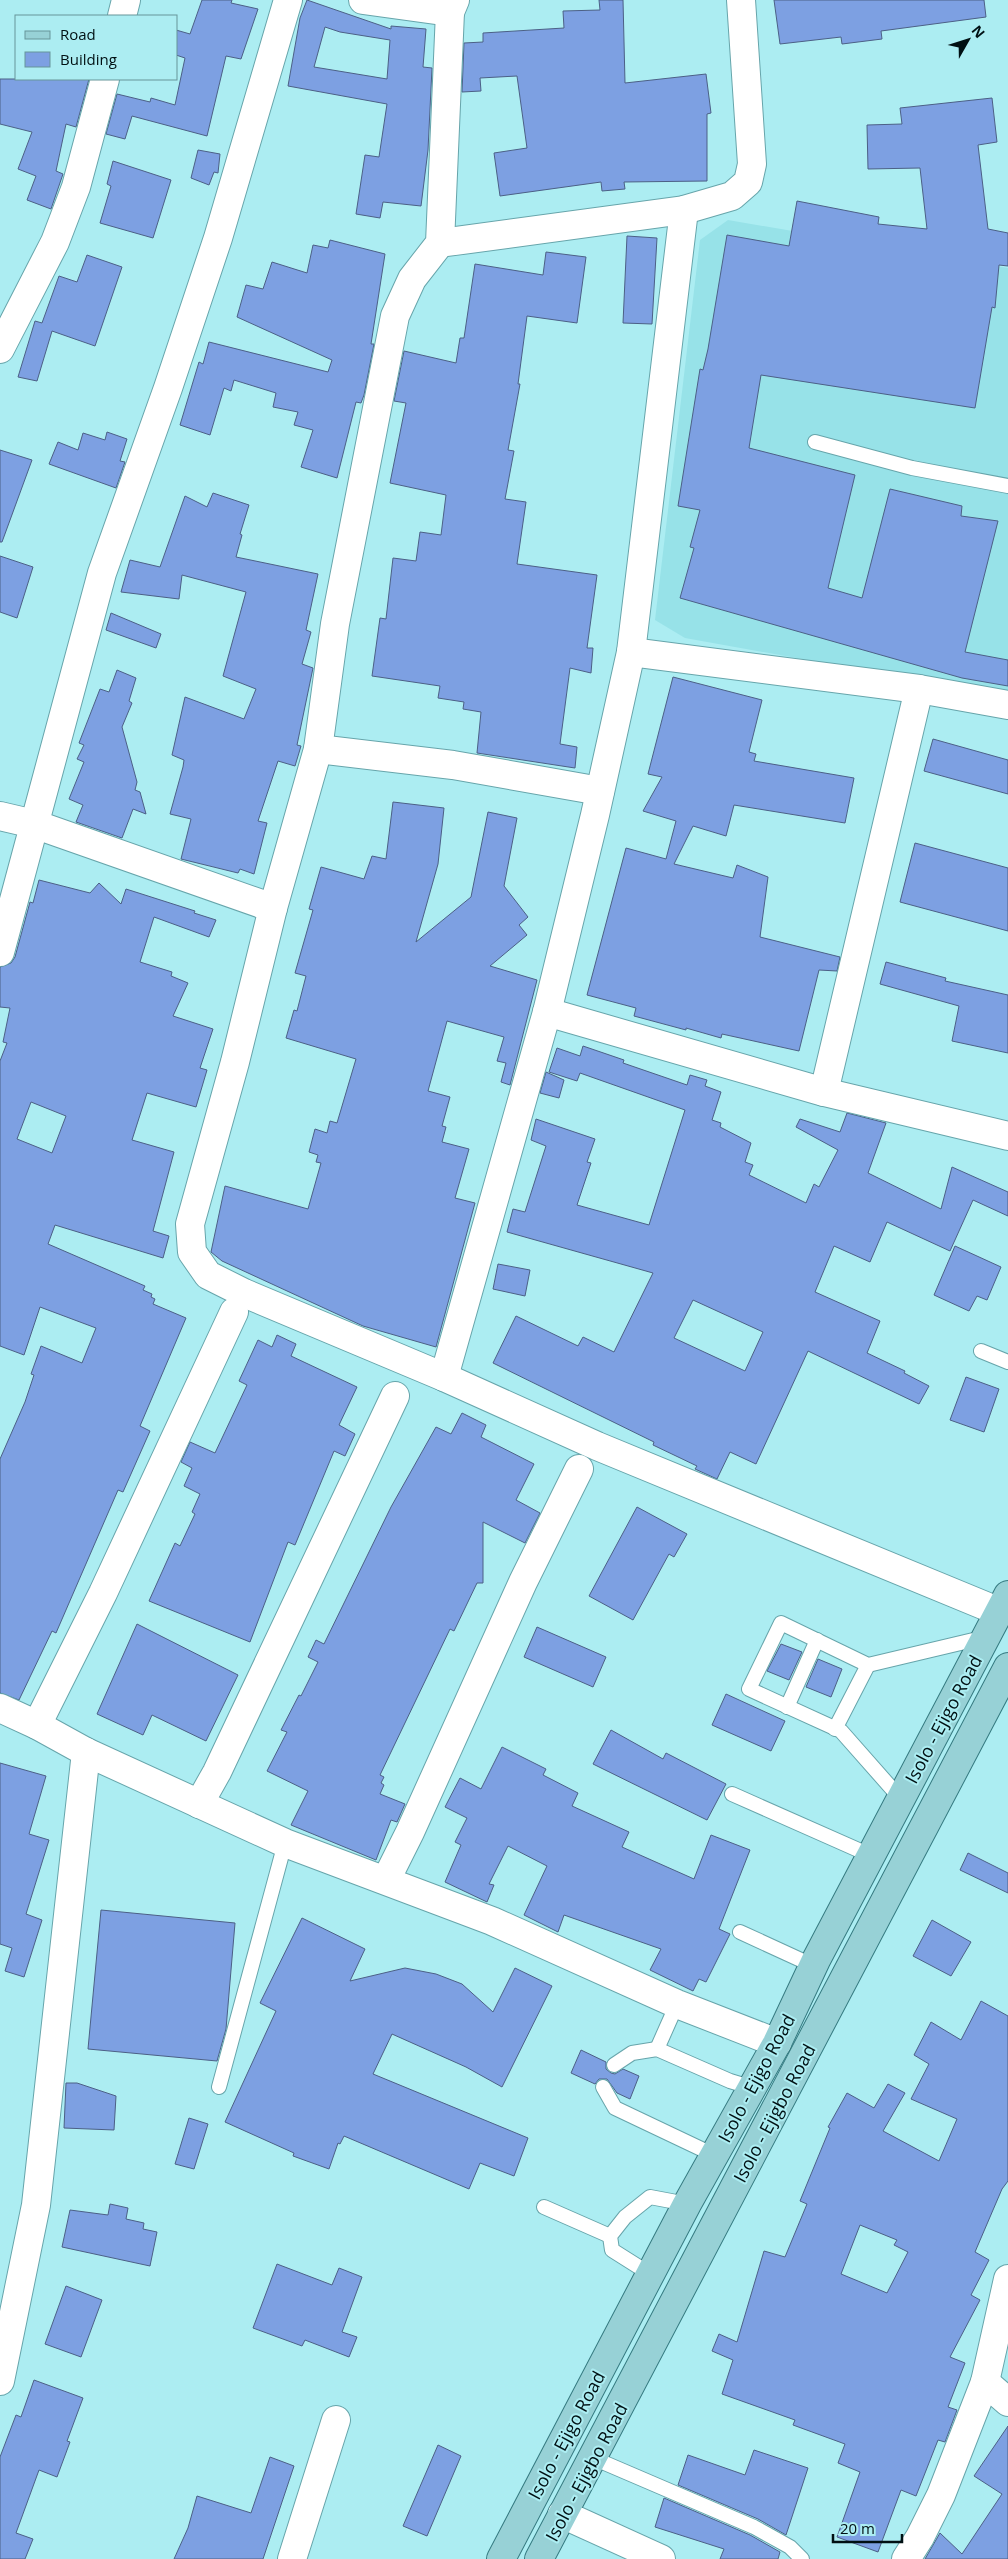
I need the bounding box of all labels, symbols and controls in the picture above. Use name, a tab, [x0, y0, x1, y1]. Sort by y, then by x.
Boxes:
legend	[15, 15, 178, 80]
north arrow	[943, 15, 993, 65]
text: N	[968, 21, 989, 42]
text: Road	[60, 24, 96, 44]
text: Building	[60, 49, 117, 69]
street label: Isolo - Ejigo Road	[899, 1651, 987, 1787]
street label: Isolo - Ejigo Road	[712, 2010, 800, 2146]
street label: Isolo - Ejigbo Road	[727, 2040, 821, 2186]
street label: Isolo - Ejigo Road	[522, 2367, 610, 2503]
street label: Isolo - Ejigbo Road	[539, 2399, 633, 2545]
scale bar	[833, 2512, 902, 2544]
text: 20 m	[840, 2518, 875, 2538]

